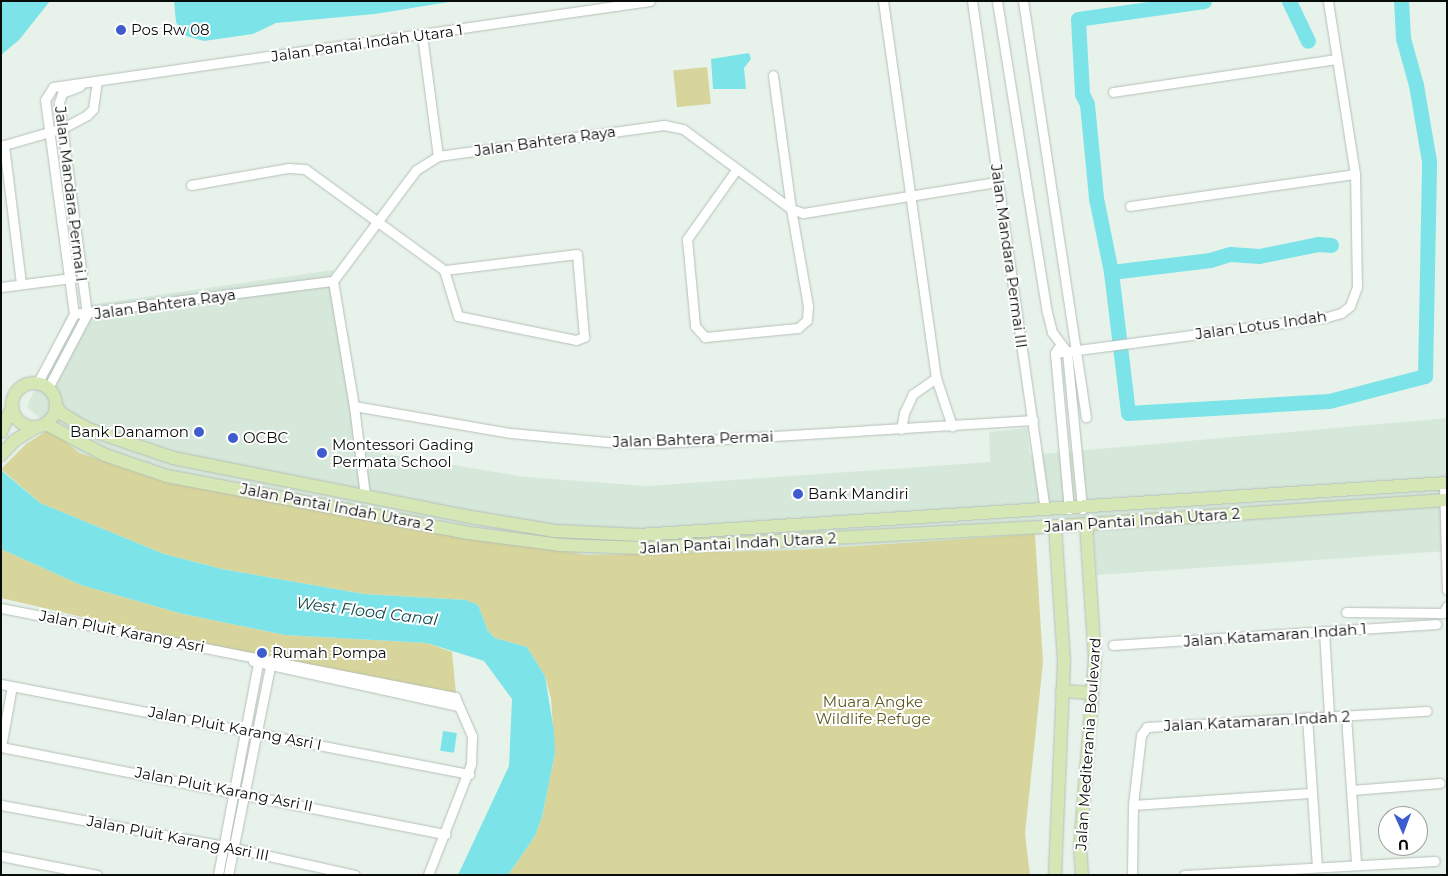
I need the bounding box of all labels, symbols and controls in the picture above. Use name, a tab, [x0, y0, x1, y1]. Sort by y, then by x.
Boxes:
place label: Pos Rw 08	[131, 21, 210, 39]
street label: Jalan Pantai Indah Utara 1	[270, 21, 464, 65]
marker: Pos Rw 08	[115, 24, 127, 36]
street label: Jalan Mandara Permai I	[51, 105, 91, 283]
street label: Jalan Bahtera Raya	[473, 122, 617, 160]
street label: Jalan Mandara Permai III	[987, 163, 1031, 349]
street label: Jalan Bahtera Raya	[93, 285, 237, 323]
street label: Jalan Lotus Indah	[1194, 307, 1328, 343]
place label: Bank Danamon	[70, 423, 189, 441]
marker: Bank Danamon	[193, 426, 205, 438]
street label: Jalan Bahtera Permai	[612, 427, 774, 451]
place label: OCBC	[243, 429, 288, 447]
marker: OCBC	[227, 432, 239, 444]
place label: Montessori Gading Permata School	[332, 435, 474, 470]
marker: Montessori Gading Permata School	[316, 447, 328, 459]
street label: Jalan Pantai Indah Utara 2	[239, 479, 435, 535]
place label: Bank Mandiri	[808, 485, 909, 503]
marker: Bank Mandiri	[792, 488, 804, 500]
street label: Jalan Pantai Indah Utara 2	[1043, 504, 1241, 536]
street label: Jalan Pantai Indah Utara 2	[639, 529, 837, 557]
water label: West Flood Canal	[295, 594, 439, 630]
street label: Jalan Pluit Karang Asri	[38, 606, 206, 656]
street label: Jalan Katamaran Indah 1	[1183, 620, 1367, 650]
street label: Jalan Mediterania Boulevard	[1072, 637, 1104, 851]
place label: Rumah Pompa	[272, 644, 387, 662]
marker: Rumah Pompa	[256, 647, 268, 659]
park label: Muara Angke Wildlife Refuge	[815, 692, 931, 727]
street label: Jalan Pluit Karang Asri I	[147, 702, 323, 754]
street label: Jalan Katamaran Indah 2	[1163, 707, 1351, 735]
street label: Jalan Pluit Karang Asri II	[133, 763, 315, 815]
north arrow	[1378, 806, 1428, 856]
street label: Jalan Pluit Karang Asri III	[85, 811, 271, 865]
text: U	[1398, 836, 1409, 854]

